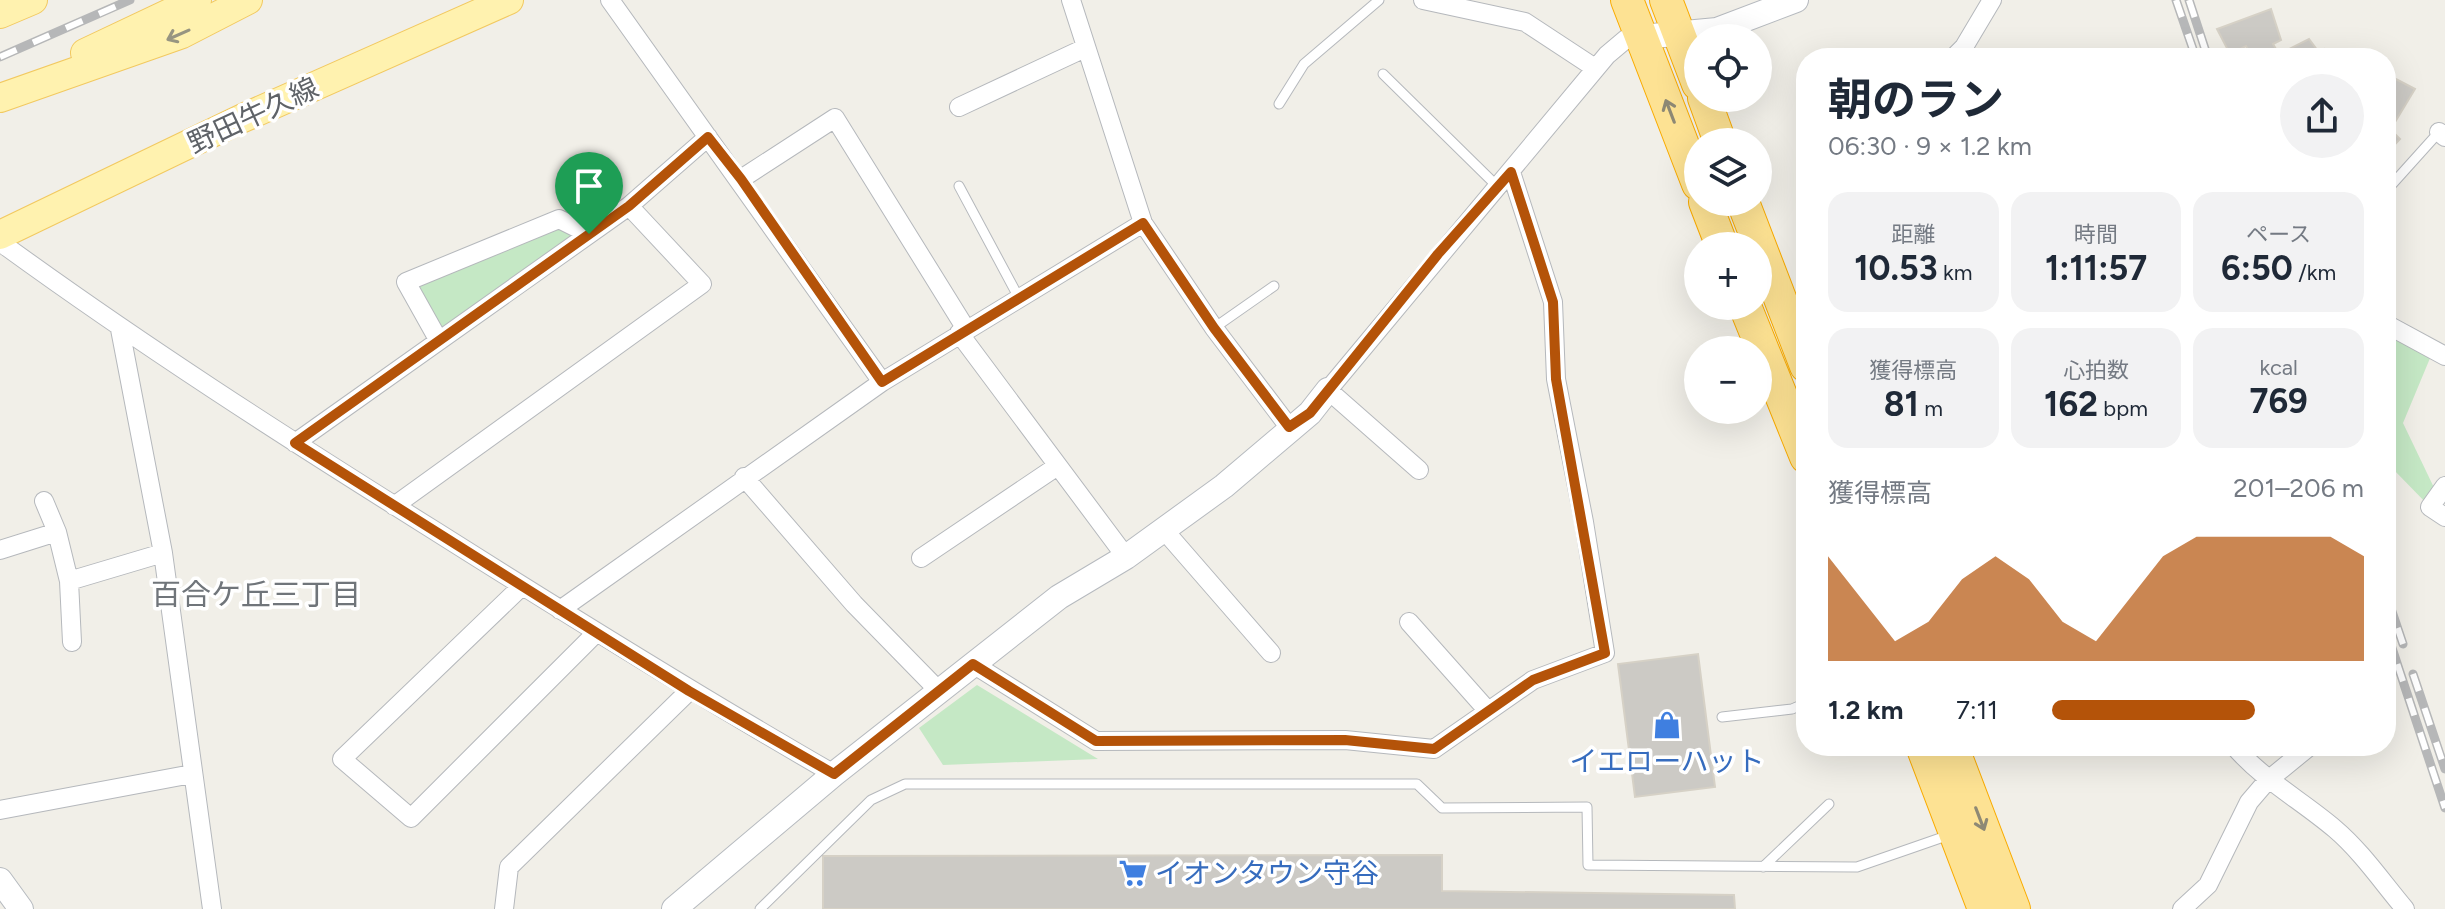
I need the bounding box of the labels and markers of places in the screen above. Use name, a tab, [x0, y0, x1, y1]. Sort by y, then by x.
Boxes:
pin	[555, 152, 623, 234]
shop icon: イエローハット	[1652, 710, 1682, 740]
place label: イエローハット	[1569, 744, 1765, 778]
place label: イオンタウン守谷	[1155, 856, 1379, 890]
supermarket icon: イオンタウン守谷	[1118, 858, 1148, 888]

